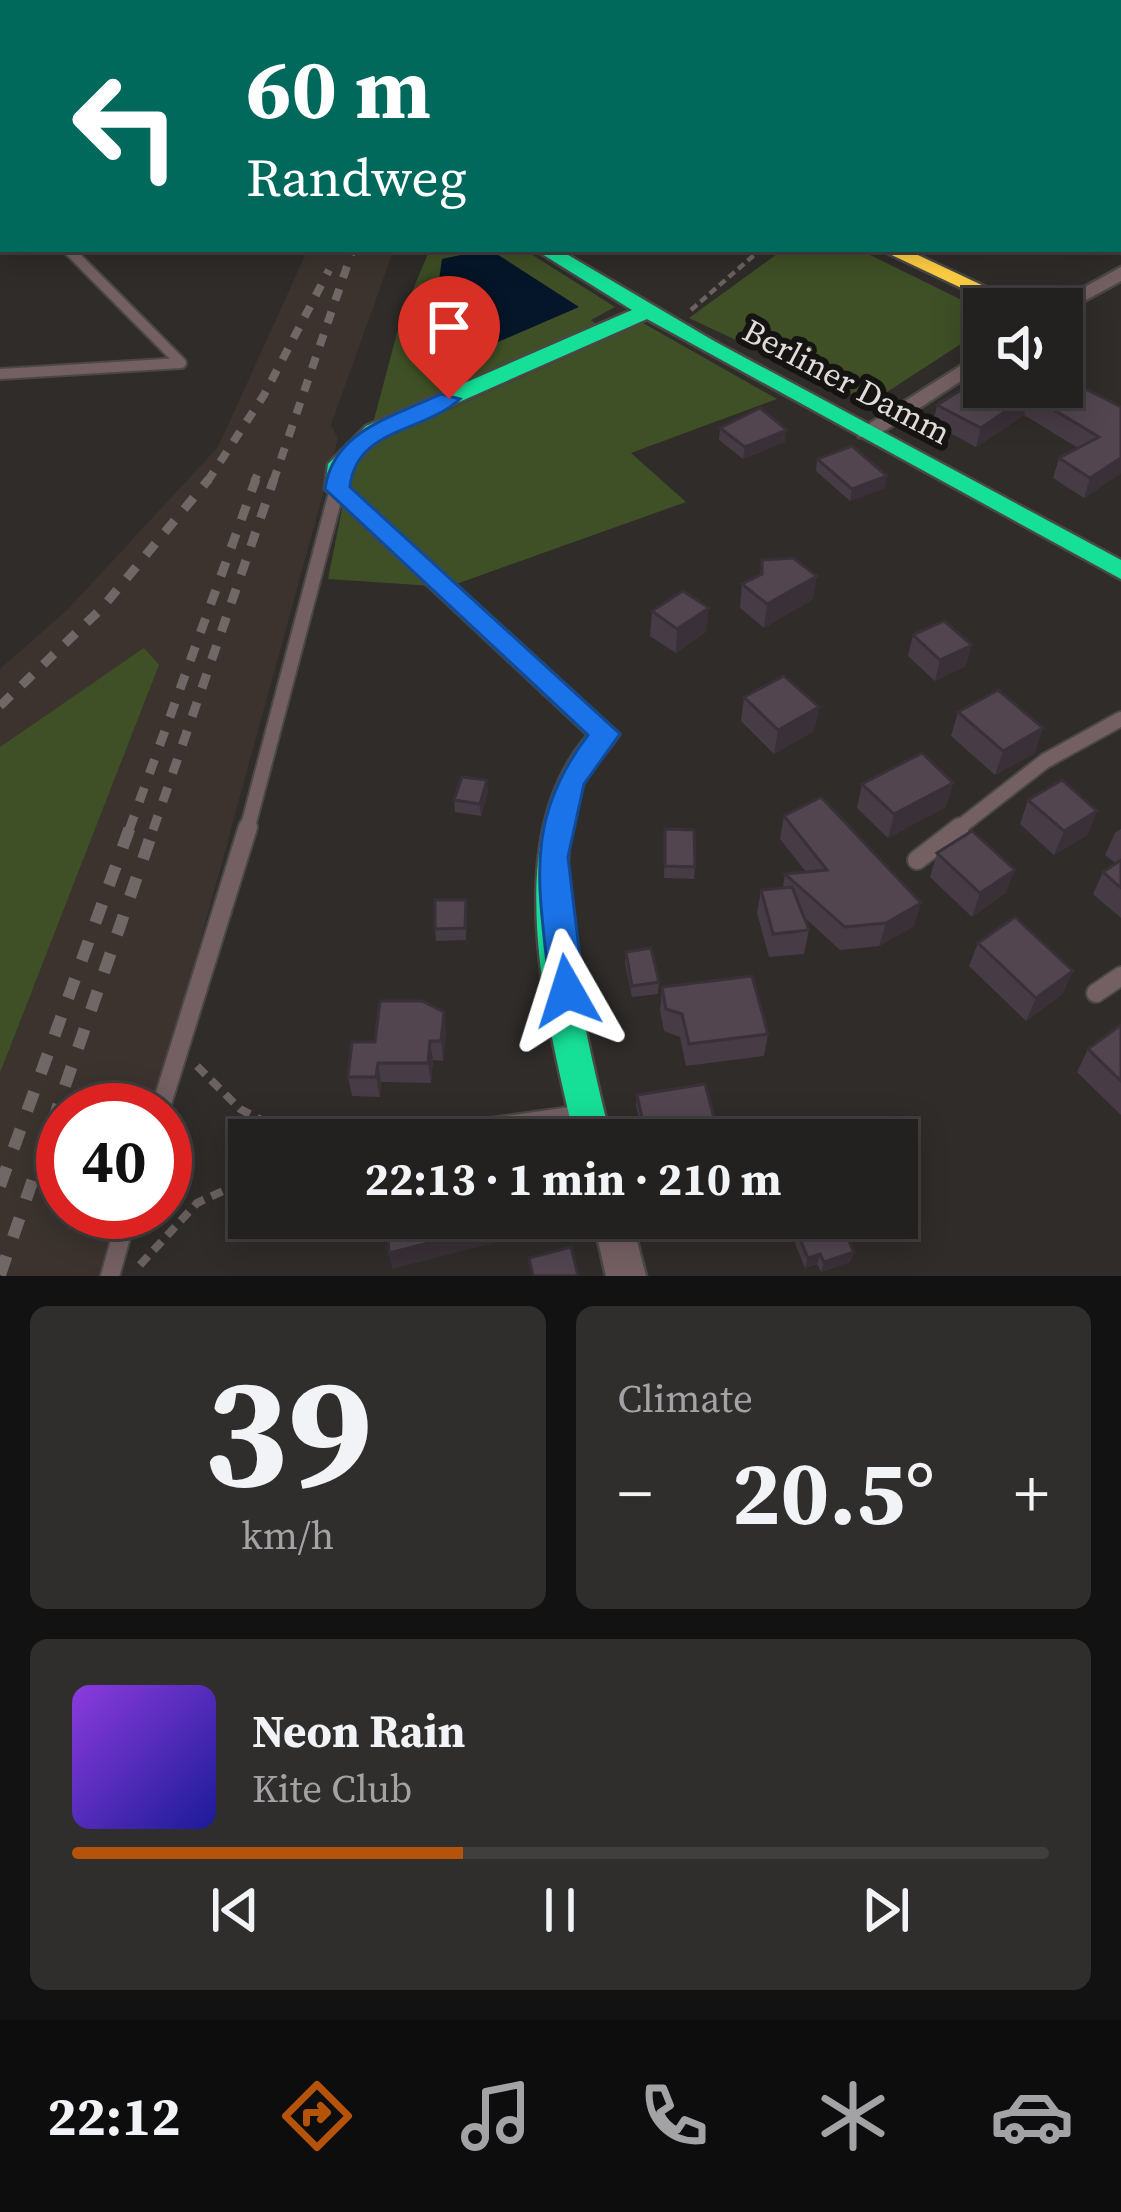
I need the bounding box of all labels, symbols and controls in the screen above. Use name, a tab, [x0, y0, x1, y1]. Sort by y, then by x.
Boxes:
text: 60 m	[246, 31, 431, 146]
icon: left	[48, 48, 204, 204]
text: Randweg	[246, 140, 467, 214]
pin	[398, 276, 500, 399]
map controls	[963, 288, 1083, 408]
button: sound	[963, 288, 1083, 408]
icon: arrive	[416, 294, 482, 360]
street label: Berliner Damm	[735, 308, 958, 455]
position arrow	[504, 928, 630, 1054]
speed limit sign: 40	[36, 1083, 192, 1239]
text: 22:13 · 1 min · 210 m	[365, 1148, 781, 1210]
text: 39	[203, 1324, 372, 1538]
text: Climate	[618, 1372, 753, 1425]
text: 20.5°	[732, 1431, 935, 1554]
text: −	[618, 1448, 652, 1538]
text: +	[1014, 1448, 1049, 1538]
text: km/h	[241, 1509, 334, 1562]
text: Neon Rain	[252, 1700, 465, 1762]
text: Kite Club	[252, 1762, 412, 1815]
icon: previous	[202, 1877, 268, 1943]
icon: pause	[527, 1877, 593, 1943]
icon: next	[853, 1877, 919, 1943]
icon: directions	[275, 2074, 359, 2158]
icon: music	[454, 2074, 538, 2158]
icon: phone	[632, 2074, 716, 2158]
icon: climate	[811, 2074, 895, 2158]
icon: car	[990, 2074, 1074, 2158]
text: 22:12	[47, 2079, 181, 2153]

